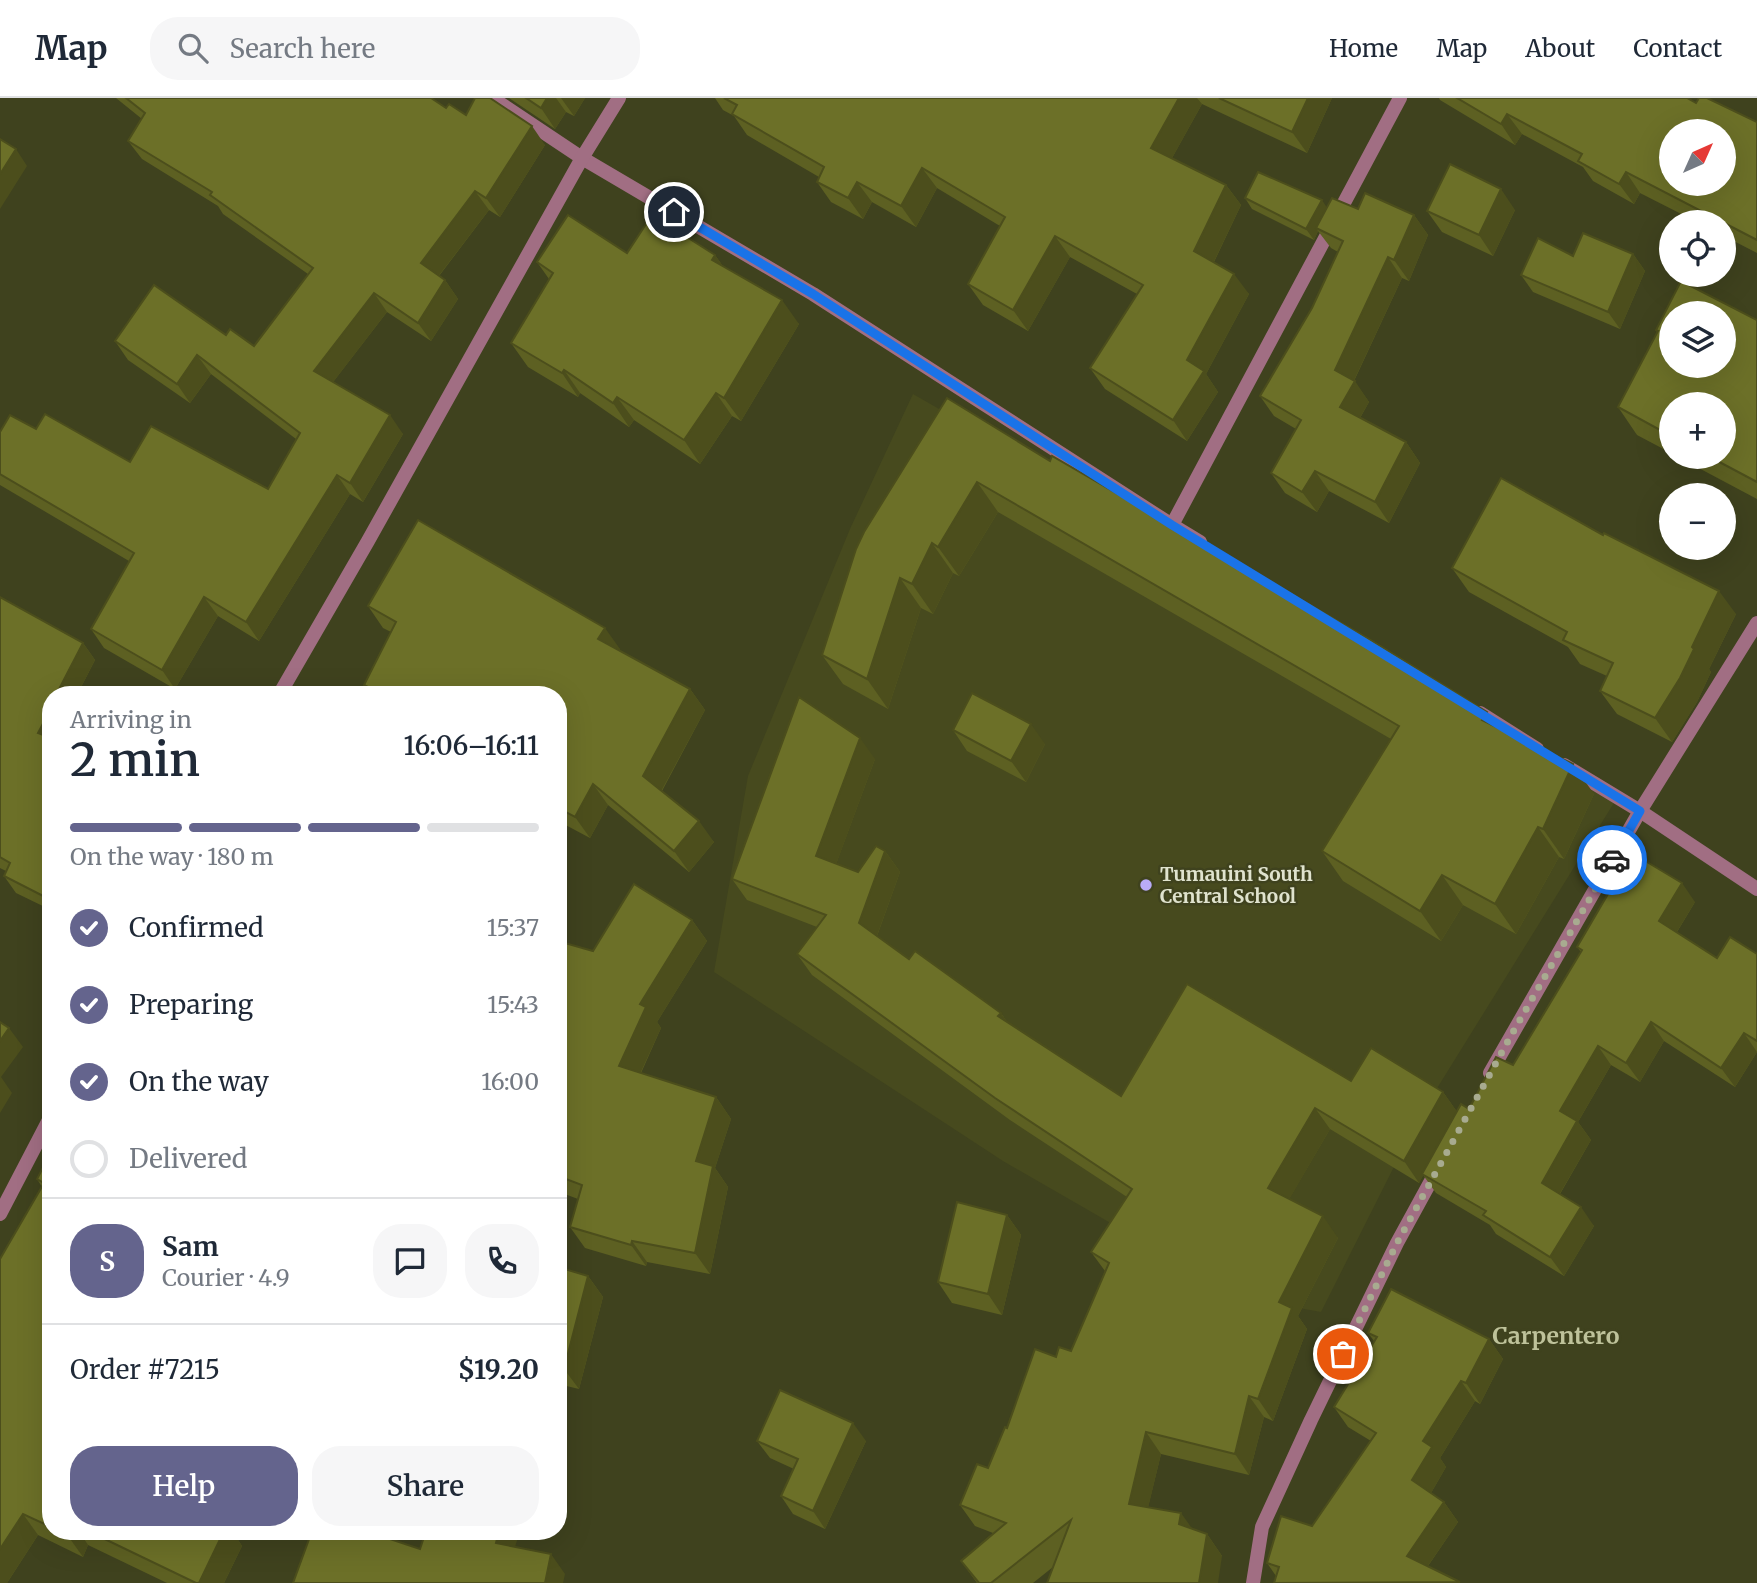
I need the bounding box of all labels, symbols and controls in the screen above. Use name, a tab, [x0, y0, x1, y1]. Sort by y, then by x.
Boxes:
search box	[150, 17, 640, 80]
text: Map	[35, 28, 108, 69]
icon: search	[174, 29, 212, 67]
text: Search here	[230, 32, 375, 65]
text: Home	[1329, 33, 1398, 64]
text: Map	[1436, 33, 1487, 64]
text: About	[1525, 33, 1595, 64]
text: Contact	[1633, 33, 1722, 64]
north arrow	[1659, 119, 1736, 196]
map controls	[1659, 119, 1736, 560]
pin	[644, 182, 704, 242]
icon: home	[655, 193, 693, 231]
button: locate	[1659, 210, 1736, 287]
button: layers	[1659, 301, 1736, 378]
button: +	[1659, 392, 1736, 469]
button: −	[1659, 483, 1736, 560]
text: Arriving in	[70, 705, 192, 734]
text: 16:06–16:11	[404, 729, 539, 762]
text: 2 min	[70, 731, 200, 789]
courier	[1577, 825, 1647, 895]
icon: car	[1593, 841, 1631, 879]
text: On the way · 180 m	[70, 842, 274, 871]
place label: Tumauini South Central School	[1160, 862, 1313, 908]
marker: Tumauini South Central School	[1138, 877, 1154, 893]
icon: check	[70, 909, 108, 947]
text: Confirmed	[129, 911, 264, 944]
text: 15:37	[487, 913, 539, 942]
icon: check	[70, 986, 108, 1024]
text: Preparing	[129, 988, 253, 1021]
text: 15:43	[487, 990, 539, 1019]
icon: check	[70, 1063, 108, 1101]
text: On the way	[129, 1065, 269, 1098]
text: 16:00	[481, 1067, 539, 1096]
text: Delivered	[129, 1142, 248, 1175]
button: chat	[373, 1224, 447, 1298]
button: phone	[465, 1224, 539, 1298]
text: Sam	[162, 1230, 219, 1263]
text: S	[99, 1245, 115, 1278]
text: Courier · 4.9	[162, 1263, 290, 1292]
district label: Carpentero	[1493, 1321, 1620, 1350]
pin	[1313, 1324, 1373, 1384]
icon: bag	[1324, 1335, 1362, 1373]
text: Order #7215	[70, 1353, 220, 1386]
text: $19.20	[458, 1353, 539, 1386]
button: Help	[70, 1446, 298, 1526]
button: Share	[312, 1446, 539, 1526]

